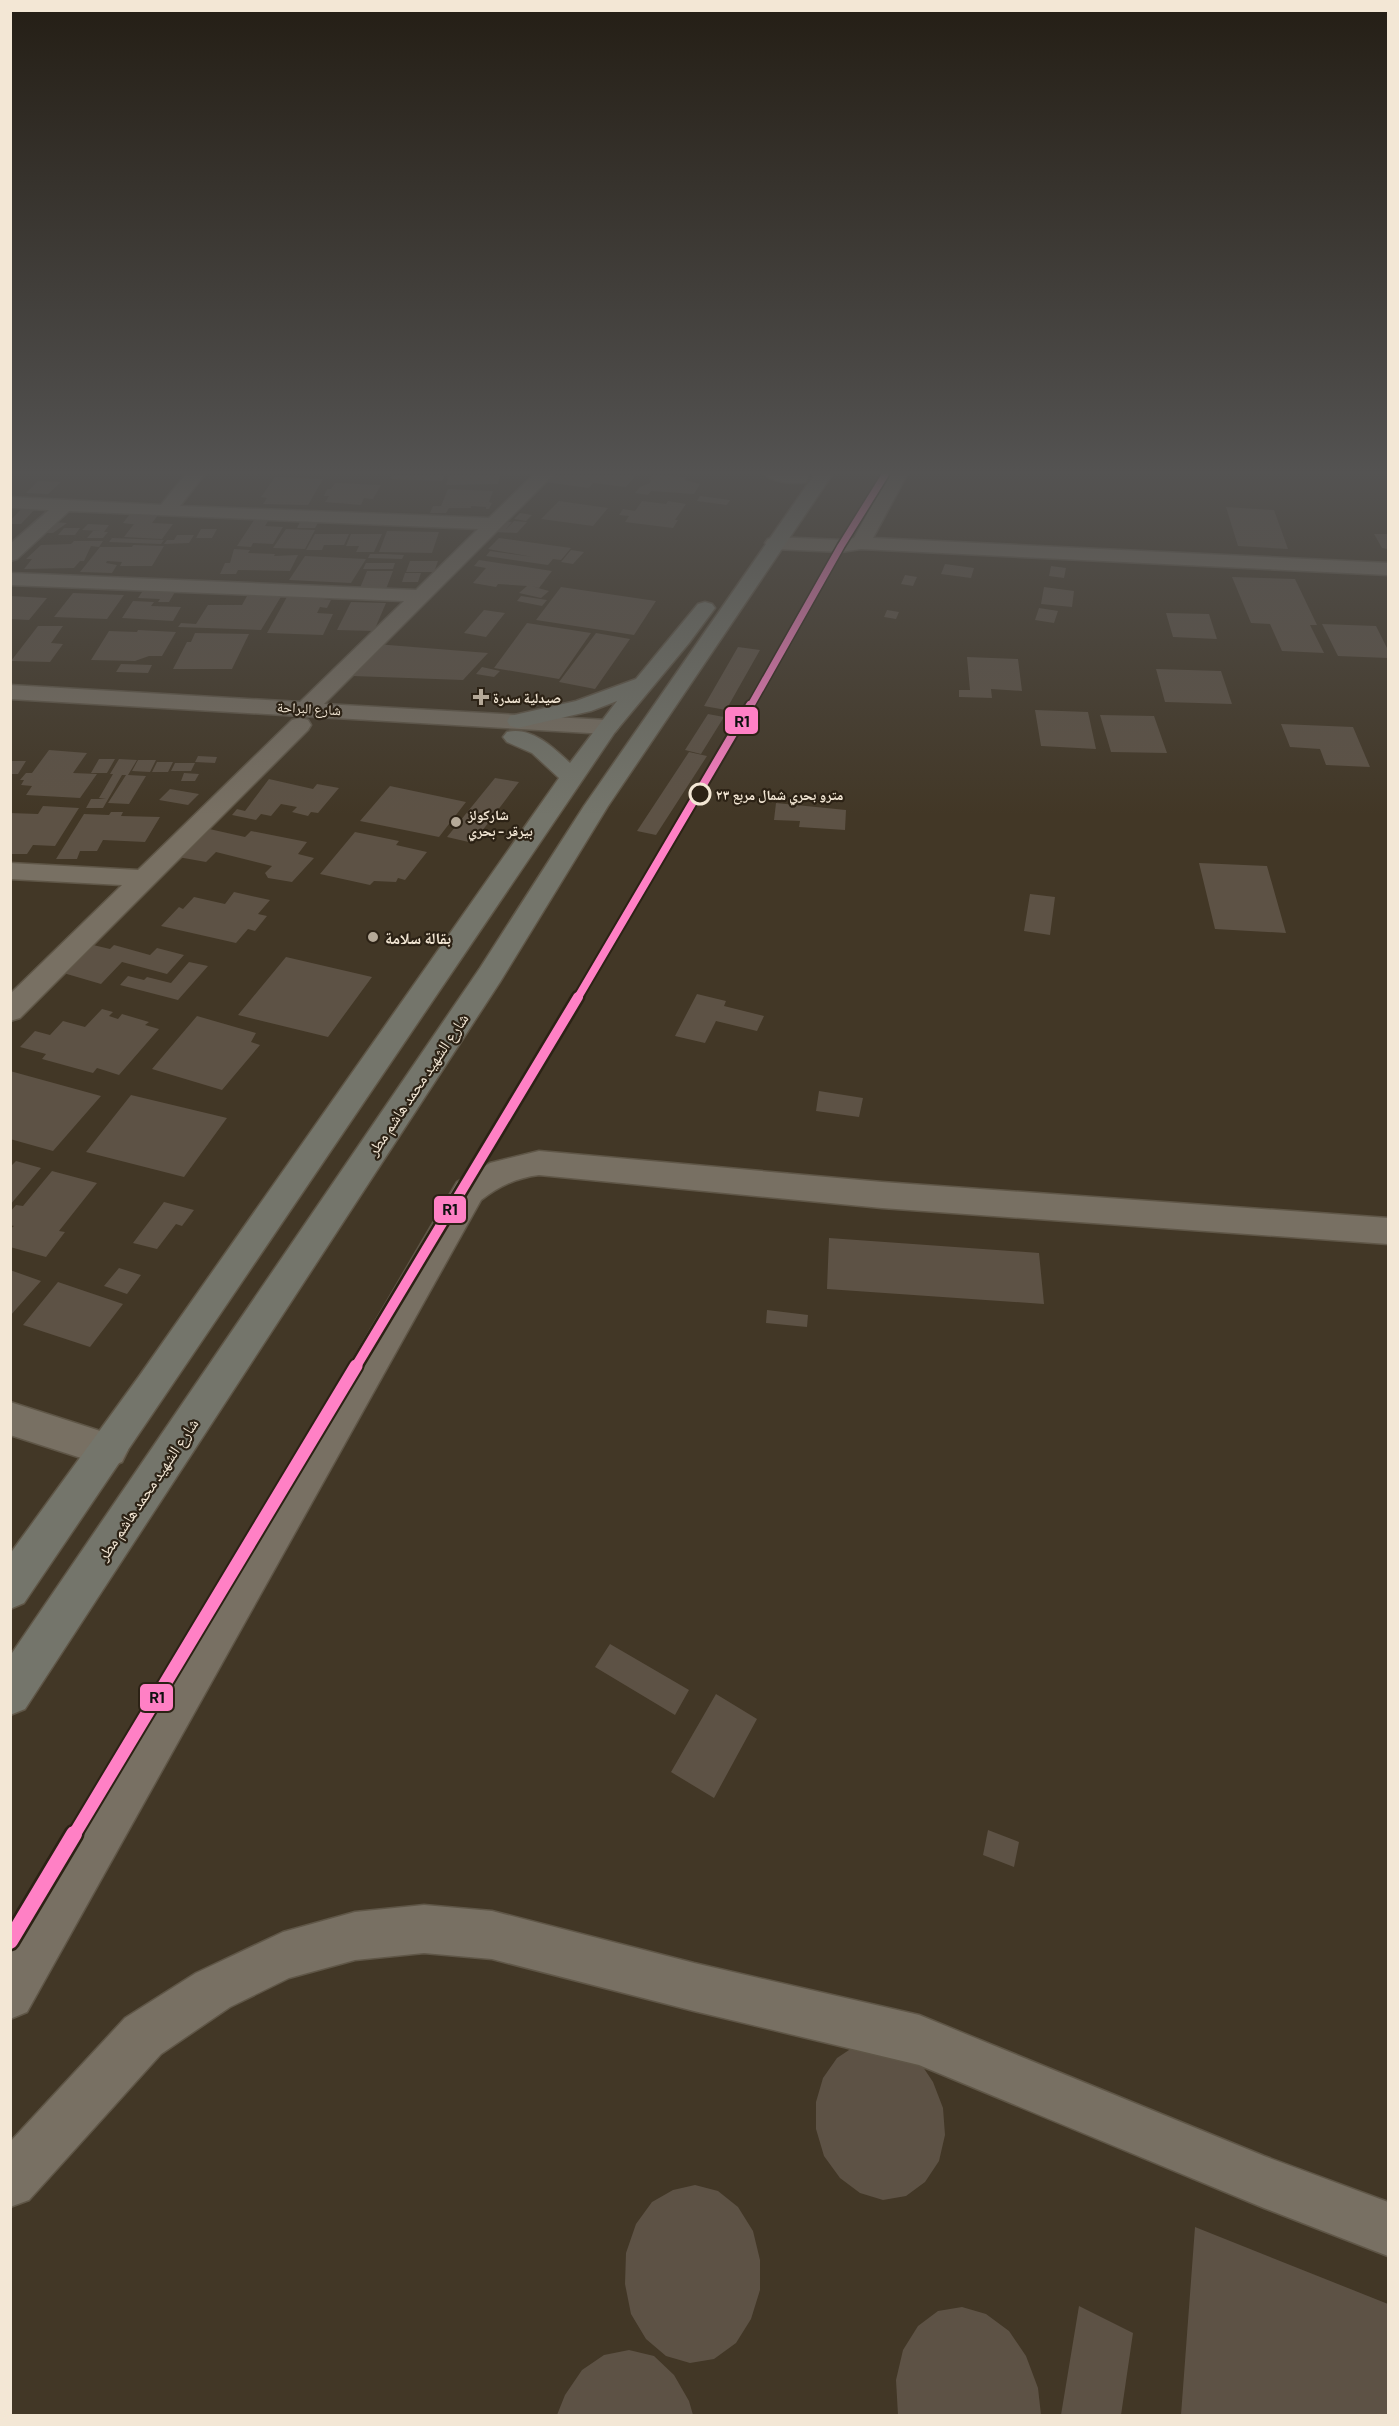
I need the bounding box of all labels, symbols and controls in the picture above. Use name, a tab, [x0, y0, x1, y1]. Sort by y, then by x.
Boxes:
place label: صيدلية سدرة	[493, 689, 561, 706]
marker: صيدلية سدرة	[474, 690, 488, 704]
street label: شارع البراحة	[276, 698, 341, 720]
line badge: R1	[724, 706, 759, 735]
text: R1	[734, 711, 750, 730]
marker: مترو بحري شمال مربع ٢٣	[689, 783, 711, 805]
place label: مترو بحري شمال مربع ٢٣	[716, 786, 843, 806]
place label: شاركولز بيرقر - بحري	[467, 806, 533, 842]
marker: شاركولز بيرقر - بحري	[449, 815, 463, 829]
place label: بقالة سلامة	[385, 928, 451, 947]
marker: بقالة سلامة	[366, 930, 380, 944]
street label: شارع الشهيد محمد هاشم مطر	[362, 1009, 473, 1161]
line badge: R1	[433, 1195, 467, 1224]
text: R1	[442, 1199, 458, 1218]
street label: شارع الشهيد محمد هاشم مطر	[92, 1414, 203, 1566]
line badge: R1	[139, 1683, 174, 1712]
text: R1	[149, 1687, 165, 1706]

